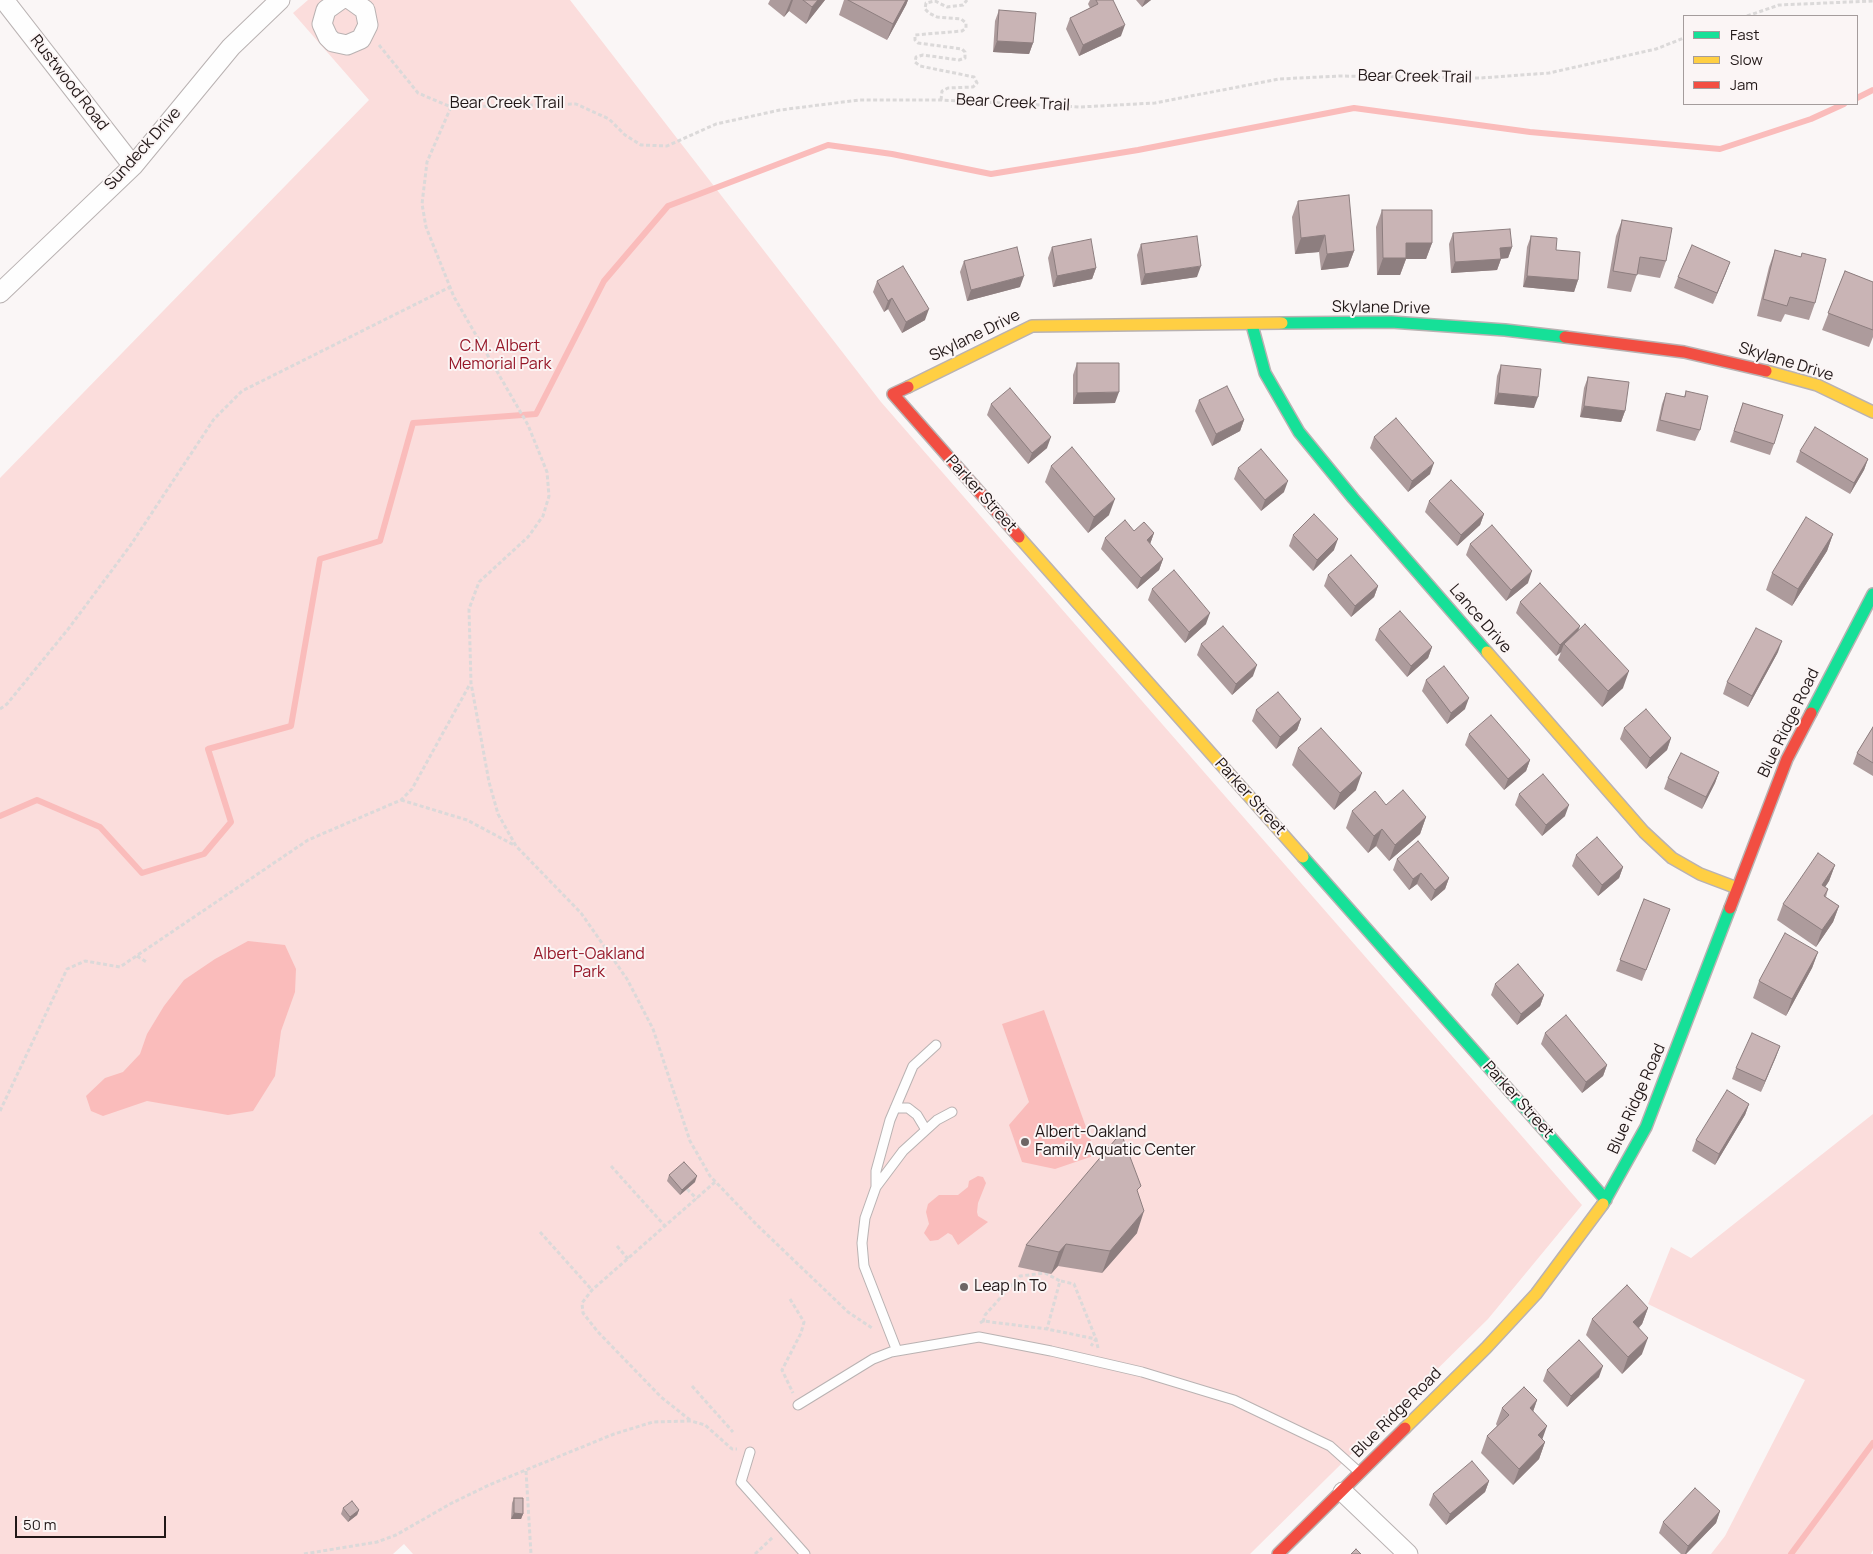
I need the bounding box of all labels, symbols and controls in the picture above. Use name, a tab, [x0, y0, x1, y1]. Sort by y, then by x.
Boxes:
legend	[1683, 15, 1858, 105]
text: Fast	[1730, 24, 1759, 45]
street label: Rustwood Road	[26, 31, 112, 135]
text: Slow	[1730, 49, 1763, 70]
street label: Bear Creek Trail	[1358, 66, 1472, 88]
text: Jam	[1730, 74, 1758, 95]
street label: Bear Creek Trail	[955, 90, 1071, 116]
street label: Bear Creek Trail	[450, 94, 564, 114]
street label: Sundeck Drive	[101, 104, 185, 194]
street label: Skylane Drive	[1332, 298, 1430, 318]
street label: Skylane Drive	[927, 306, 1023, 366]
park label: C.M. Albert Memorial Park	[449, 337, 551, 375]
street label: Skylane Drive	[1736, 338, 1836, 386]
street label: Parker Street	[941, 452, 1021, 536]
street label: Lance Drive	[1445, 581, 1515, 657]
street label: Blue Ridge Road	[1754, 665, 1824, 781]
street label: Parker Street	[1210, 755, 1290, 839]
park label: Albert-Oakland Park	[533, 945, 645, 983]
street label: Blue Ridge Road	[1604, 1041, 1670, 1157]
street label: Parker Street	[1478, 1058, 1558, 1142]
place label: Albert-Oakland Family Aquatic Center	[1035, 1123, 1196, 1161]
marker: Albert-Oakland Family Aquatic Center	[1019, 1136, 1031, 1148]
place label: Leap In To	[974, 1277, 1047, 1297]
marker: Leap In To	[958, 1281, 970, 1293]
street label: Blue Ridge Road	[1348, 1364, 1446, 1462]
scale bar	[18, 1506, 169, 1538]
text: 50 m	[23, 1514, 57, 1535]

